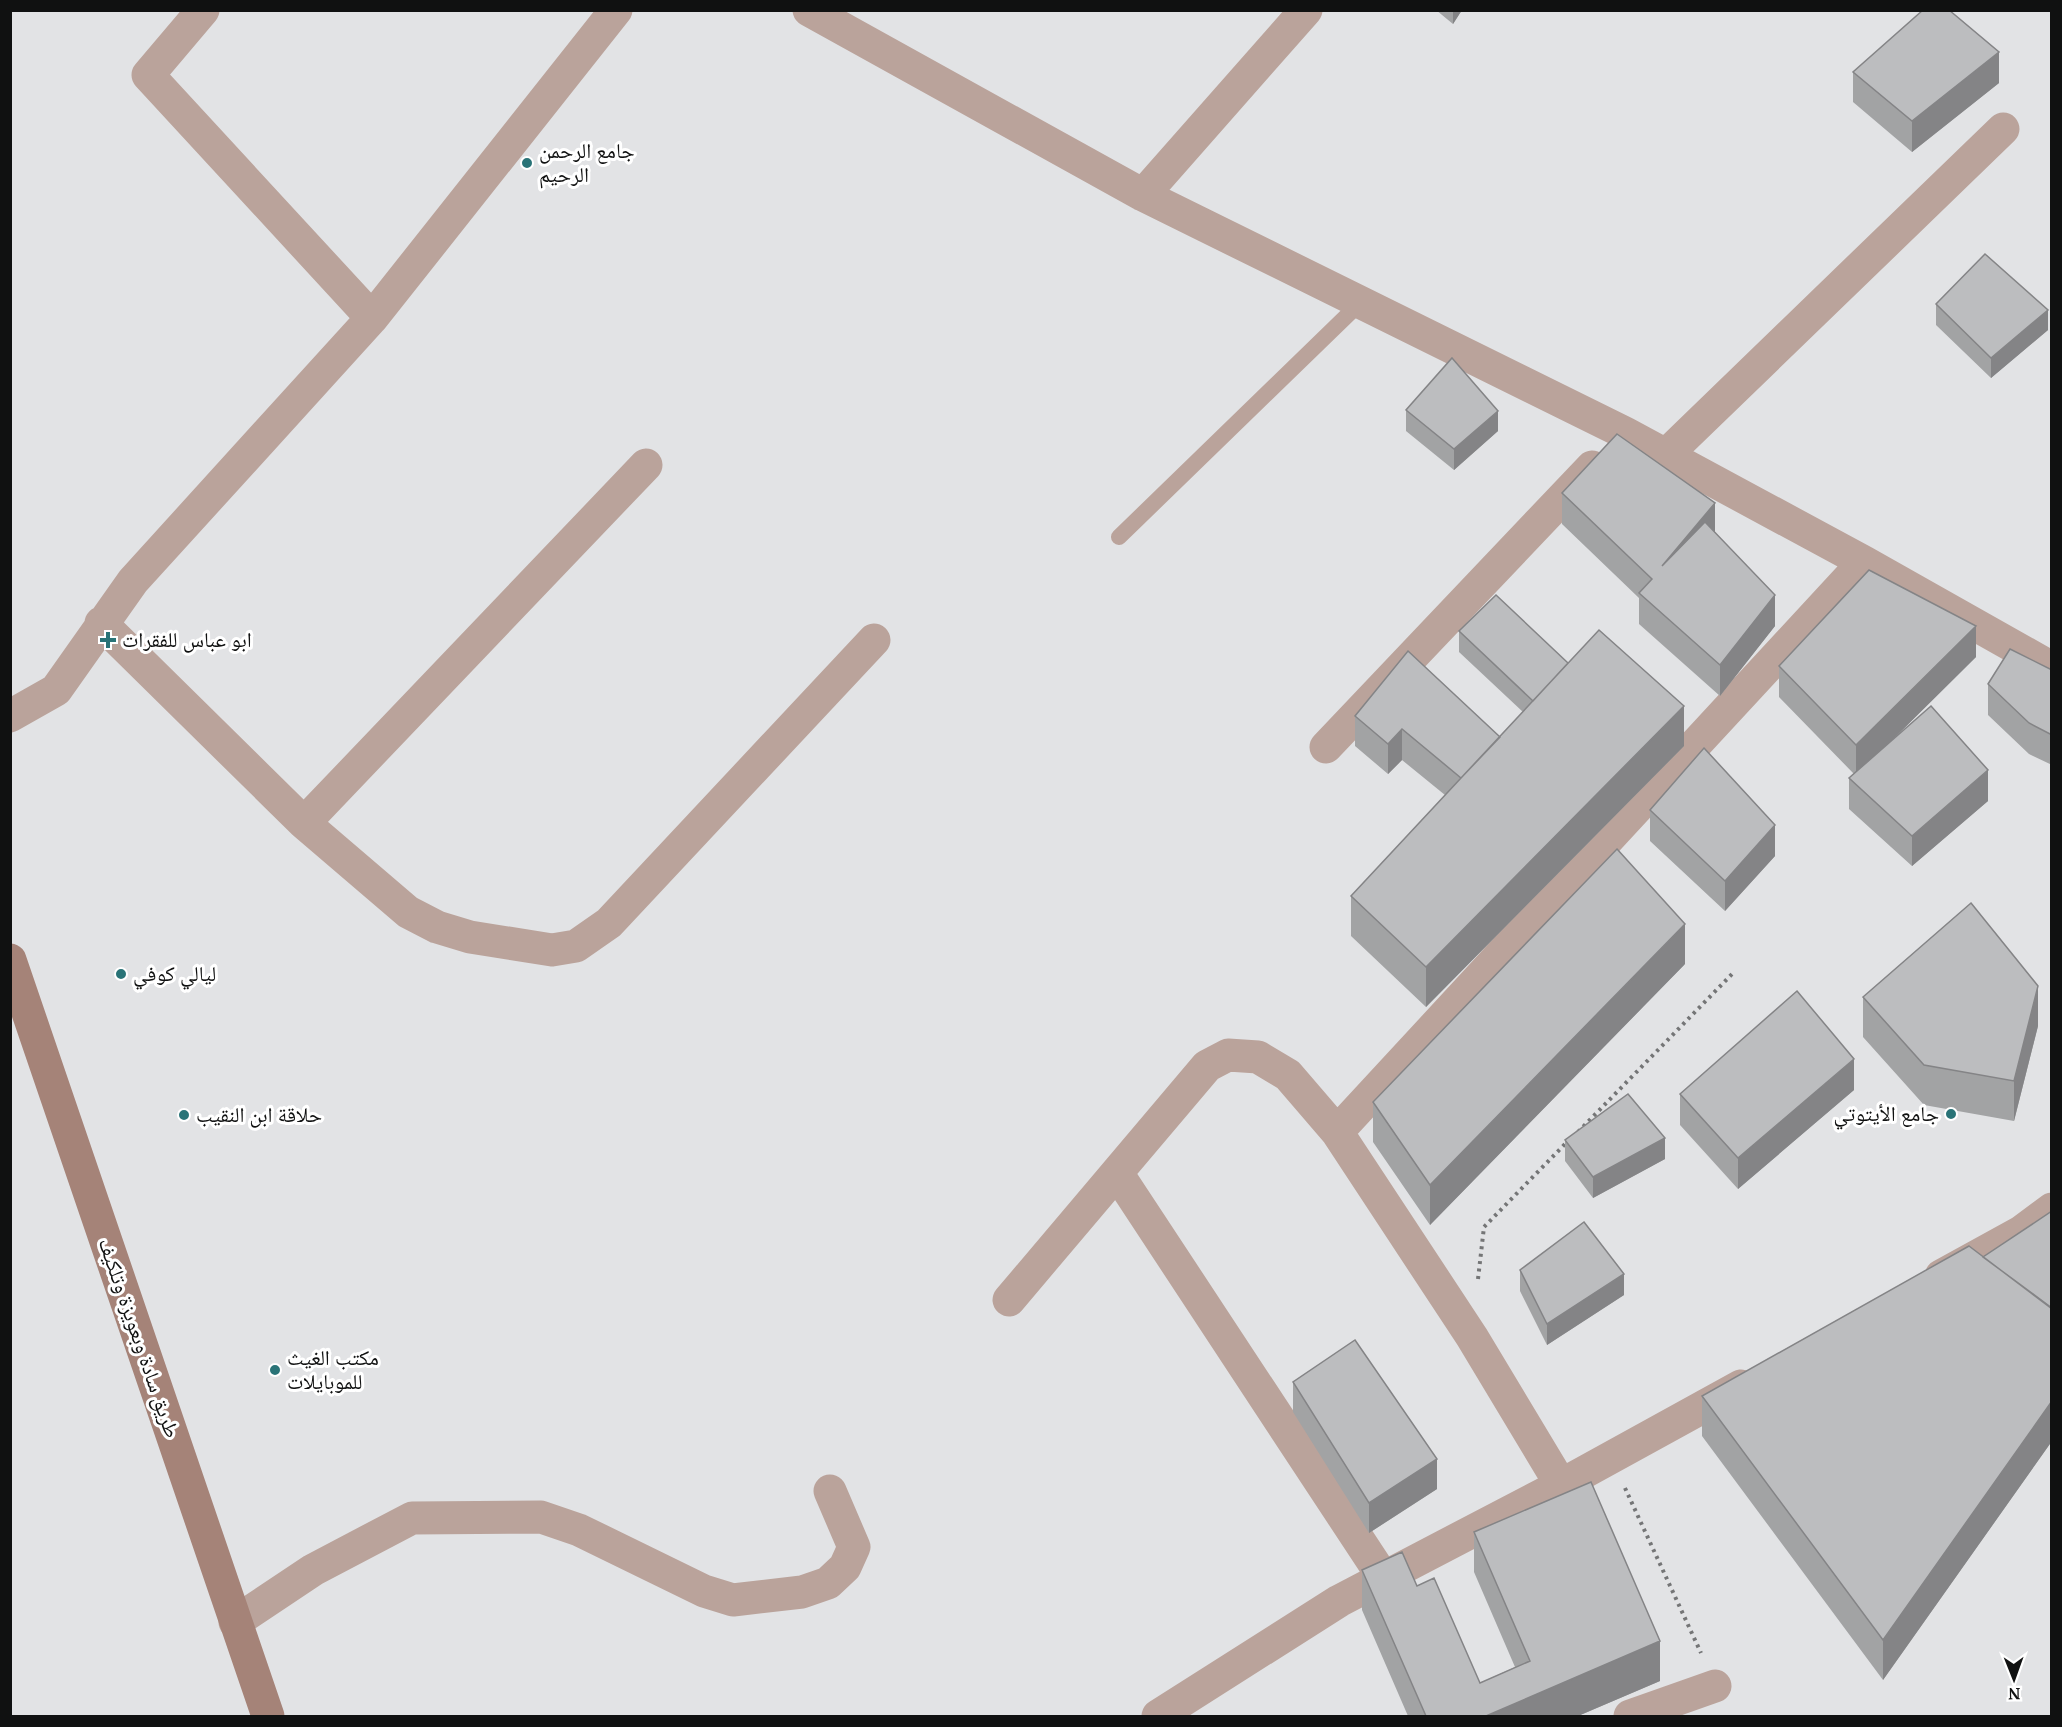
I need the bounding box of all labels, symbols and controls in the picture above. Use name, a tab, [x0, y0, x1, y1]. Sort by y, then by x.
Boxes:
place label: جامع الرحمن الرحيم	[539, 136, 635, 189]
marker: جامع الرحمن الرحيم	[520, 156, 534, 170]
place label: ابو عباس للفقرات	[122, 625, 252, 653]
marker: ابو عباس للفقرات	[99, 631, 117, 649]
place label: ليالي كوفي	[133, 959, 216, 990]
marker: ليالي كوفي	[114, 967, 128, 981]
place label: جامع الأيتوتي	[1834, 1099, 1939, 1130]
place label: حلاقة ابن النقيب	[196, 1100, 322, 1128]
marker: جامع الأيتوتي	[1944, 1107, 1958, 1121]
marker: حلاقة ابن النقيب	[177, 1108, 191, 1122]
street label: طريق سادة وبعويزة وتلكيف	[93, 1234, 187, 1441]
place label: مكتب الغيث للموبايلات	[287, 1343, 379, 1395]
marker: مكتب الغيث للموبايلات	[268, 1363, 282, 1377]
north arrow	[1984, 1649, 2044, 1709]
text: N	[2008, 1683, 2021, 1705]

